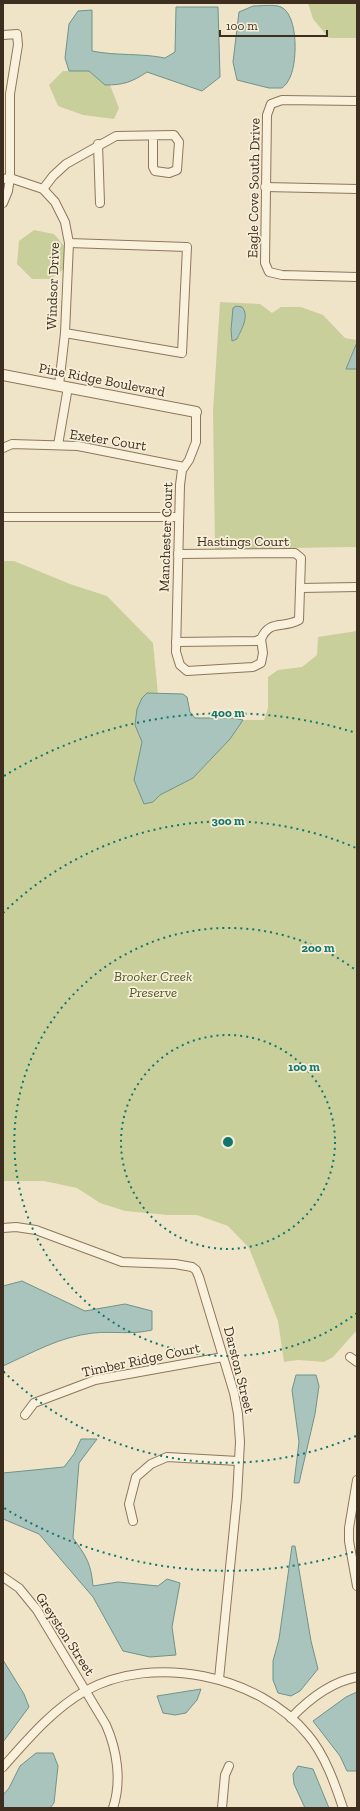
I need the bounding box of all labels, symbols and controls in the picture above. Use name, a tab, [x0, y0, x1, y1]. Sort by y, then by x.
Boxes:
scale bar	[220, 12, 327, 38]
text: 100 m	[226, 19, 258, 33]
street label: Eagle Cove South Drive	[244, 117, 264, 258]
street label: Windsor Drive	[43, 242, 63, 330]
street label: Pine Ridge Boulevard	[37, 359, 167, 401]
street label: Exeter Court	[68, 426, 148, 455]
street label: Manchester Court	[156, 481, 176, 592]
street label: Hastings Court	[197, 533, 290, 550]
text: 400 m	[211, 706, 245, 720]
text: 300 m	[212, 814, 245, 828]
text: 200 m	[301, 941, 335, 955]
park label: Brooker Creek Preserve	[114, 968, 192, 1001]
text: 100 m	[288, 1060, 320, 1074]
centre of rings	[221, 1135, 235, 1149]
street label: Darston Street	[220, 1325, 258, 1416]
street label: Timber Ridge Court	[80, 1339, 202, 1381]
street label: Greyston Street	[32, 1589, 99, 1679]

